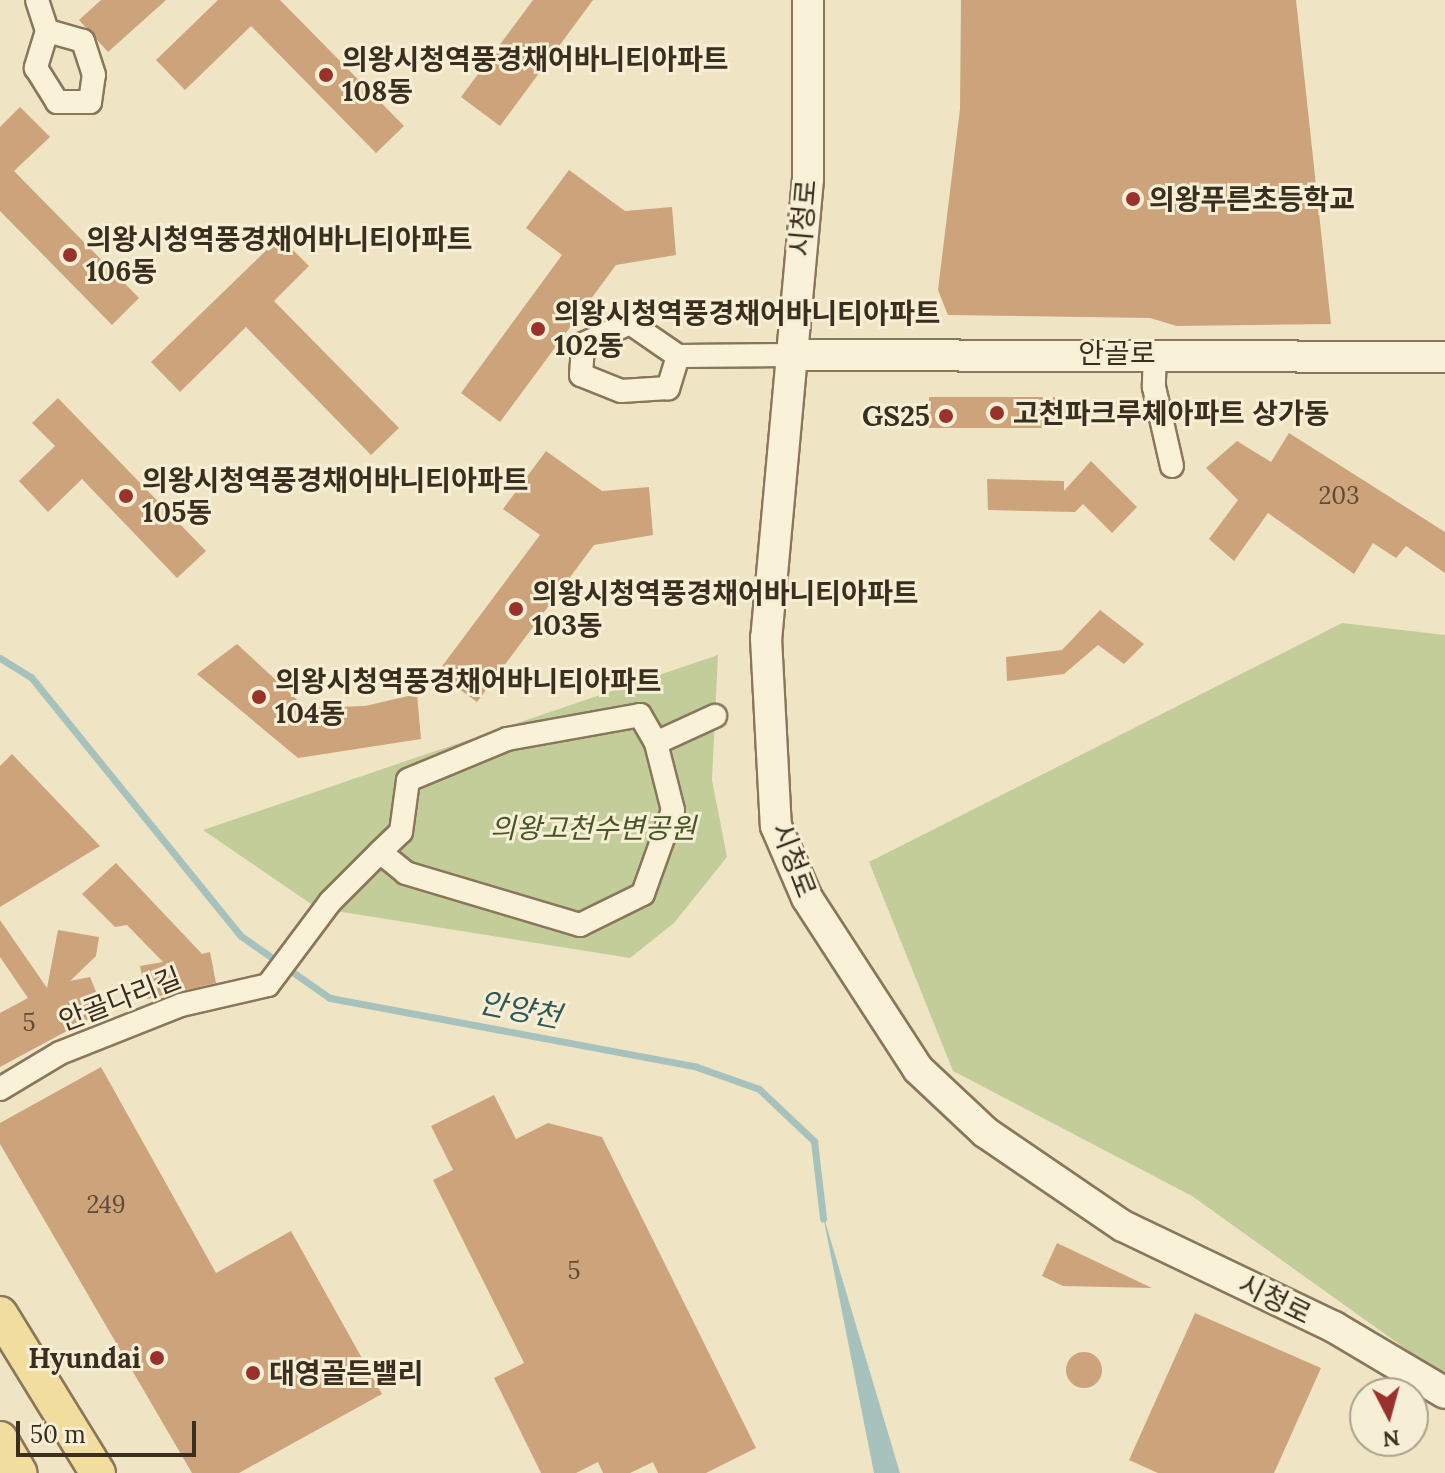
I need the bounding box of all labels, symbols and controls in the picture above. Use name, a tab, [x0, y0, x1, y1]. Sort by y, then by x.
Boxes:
place label: 의왕시청역풍경채어바니티아파트 108동	[342, 42, 728, 108]
marker: 의왕시청역풍경채어바니티아파트 108동	[317, 66, 335, 84]
street label: 시청로	[783, 178, 823, 258]
place label: 의왕푸른초등학교	[1149, 182, 1355, 216]
marker: 의왕푸른초등학교	[1124, 190, 1142, 208]
place label: 의왕시청역풍경채어바니티아파트 106동	[86, 222, 472, 288]
marker: 의왕시청역풍경채어바니티아파트 106동	[61, 246, 79, 264]
place label: 의왕시청역풍경채어바니티아파트 102동	[554, 296, 940, 362]
marker: 의왕시청역풍경채어바니티아파트 102동	[529, 320, 547, 338]
street label: 안골로	[1078, 336, 1156, 370]
place label: 고천파크루체아파트 상가동	[1013, 396, 1329, 430]
place label: GS25	[862, 399, 930, 433]
marker: 고천파크루체아파트 상가동	[988, 404, 1006, 422]
marker: GS25	[937, 407, 955, 425]
place label: 의왕시청역풍경채어바니티아파트 105동	[142, 463, 528, 529]
house number: 203	[1318, 482, 1360, 510]
marker: 의왕시청역풍경채어바니티아파트 105동	[117, 487, 135, 505]
place label: 의왕시청역풍경채어바니티아파트 103동	[532, 576, 918, 642]
marker: 의왕시청역풍경채어바니티아파트 103동	[507, 600, 525, 618]
place label: 의왕시청역풍경채어바니티아파트 104동	[275, 664, 661, 730]
marker: 의왕시청역풍경채어바니티아파트 104동	[250, 688, 268, 706]
park label: 의왕고천수변공원	[490, 811, 696, 845]
street label: 시청로	[764, 818, 824, 902]
street label: 안골다리길	[54, 960, 186, 1038]
water label: 안양천	[476, 983, 564, 1035]
house number: 5	[22, 1009, 36, 1037]
house number: 249	[86, 1191, 126, 1219]
house number: 5	[567, 1257, 581, 1285]
street label: 시청로	[1233, 1267, 1317, 1331]
place label: Hyundai	[28, 1341, 141, 1375]
marker: Hyundai	[148, 1349, 166, 1367]
place label: 대영골든밸리	[269, 1356, 424, 1390]
marker: 대영골든밸리	[244, 1364, 262, 1382]
north arrow	[1349, 1377, 1429, 1457]
scale bar	[20, 1405, 200, 1455]
text: 50 m	[30, 1419, 86, 1450]
text: N	[1381, 1424, 1401, 1454]

